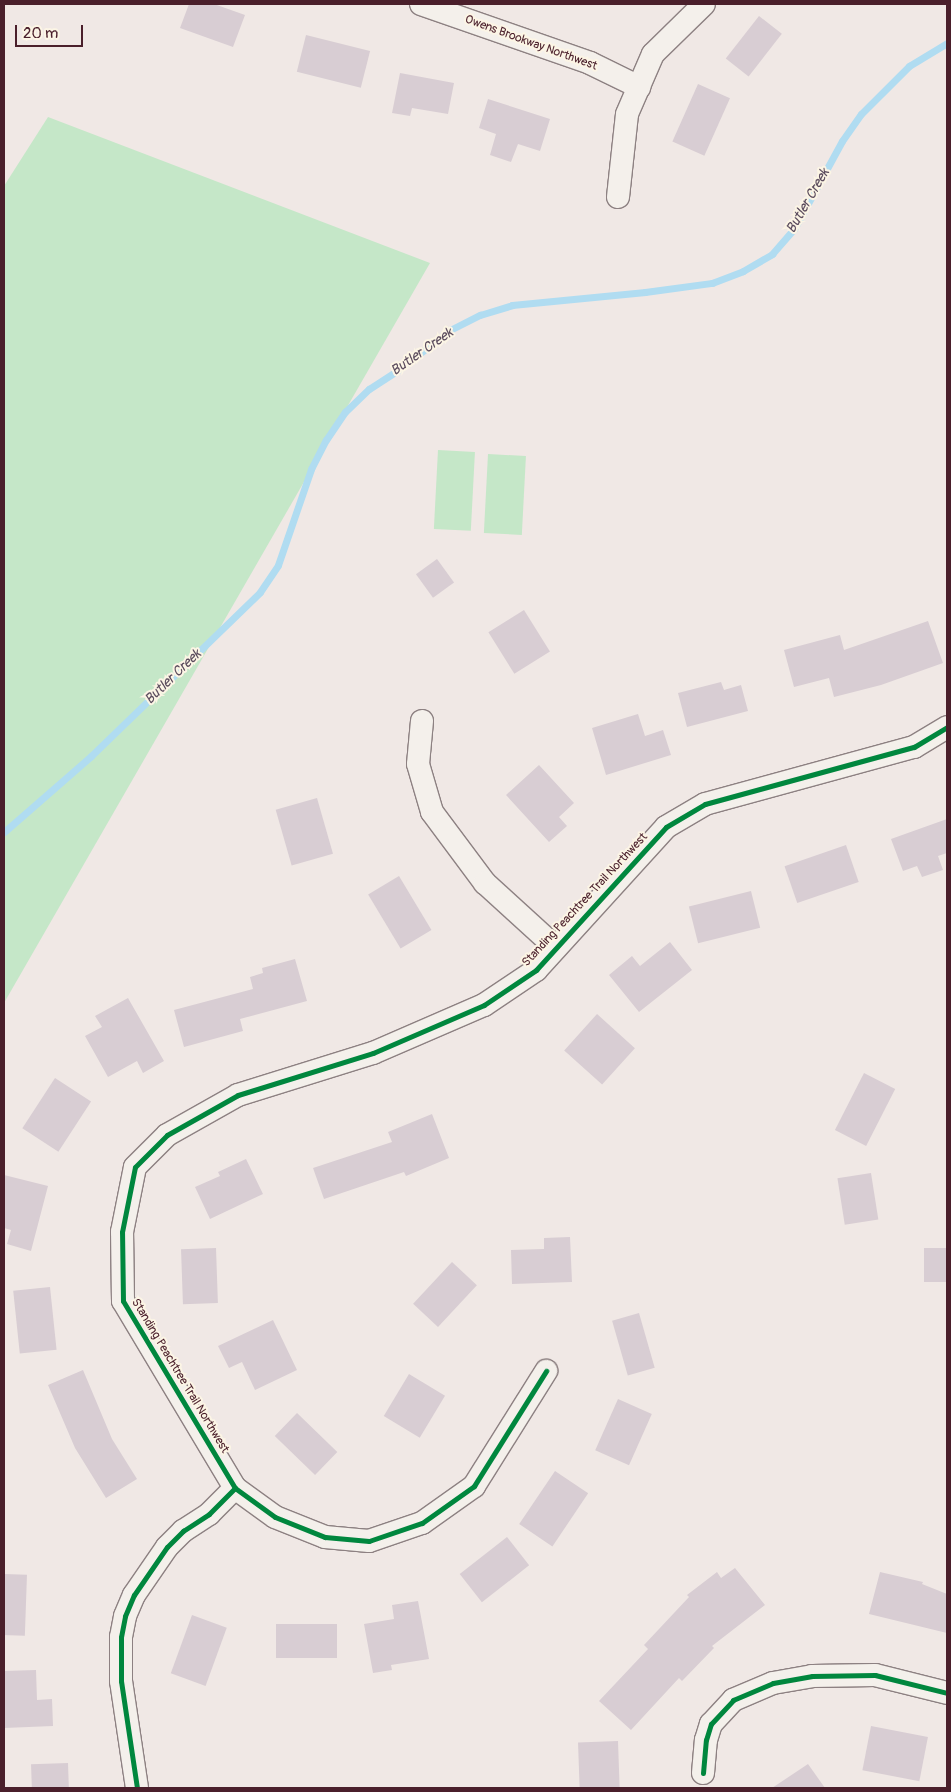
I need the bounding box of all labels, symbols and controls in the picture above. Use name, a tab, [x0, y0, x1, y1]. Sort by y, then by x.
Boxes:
street label: Owens Brookway Northwest	[463, 12, 599, 74]
scale bar	[18, 15, 85, 47]
text: 20 m	[23, 24, 58, 43]
water label: Butler Creek	[783, 166, 833, 236]
water label: Butler Creek	[388, 325, 456, 379]
water label: Butler Creek	[141, 646, 205, 708]
street label: Standing Peachtree Trail Northwest	[519, 830, 651, 970]
street label: Standing Peachtree Trail Northwest	[128, 1296, 232, 1456]

